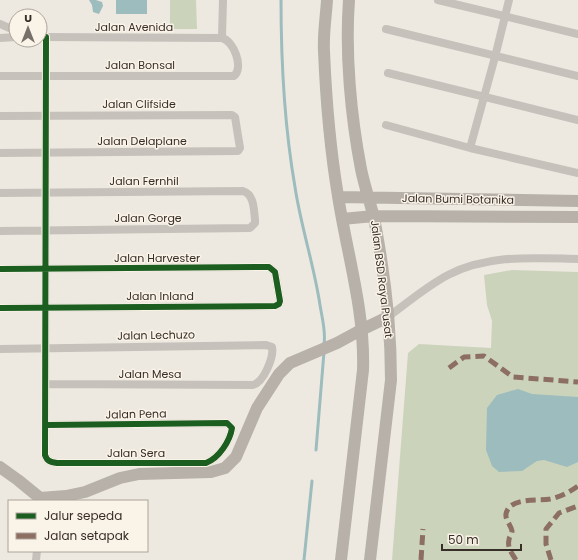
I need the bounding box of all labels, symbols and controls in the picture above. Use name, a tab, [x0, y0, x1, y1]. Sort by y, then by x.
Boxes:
north arrow	[8, 8, 48, 48]
text: U	[24, 10, 32, 26]
street label: Jalan Avenida	[95, 19, 173, 35]
street label: Jalan Bonsal	[105, 57, 175, 73]
street label: Jalan Clifside	[102, 96, 176, 112]
street label: Jalan Delaplane	[97, 133, 187, 149]
street label: Jalan Fernhil	[109, 173, 179, 189]
street label: Jalan Bumi Botanika	[402, 190, 514, 208]
street label: Jalan Gorge	[114, 210, 182, 226]
street label: Jalan BSD Raya Pusat	[367, 219, 397, 339]
street label: Jalan Harvester	[114, 250, 200, 266]
street label: Jalan Inland	[126, 288, 194, 304]
street label: Jalan Lechuzo	[117, 326, 195, 344]
street label: Jalan Mesa	[119, 366, 181, 382]
street label: Jalan Pena	[105, 405, 167, 423]
street label: Jalan Sera	[107, 445, 165, 461]
legend	[8, 500, 148, 552]
text: Jalur sepeda	[44, 507, 122, 524]
scale bar	[442, 526, 521, 552]
text: Jalan setapak	[44, 527, 130, 544]
text: 50 m	[448, 531, 479, 548]

